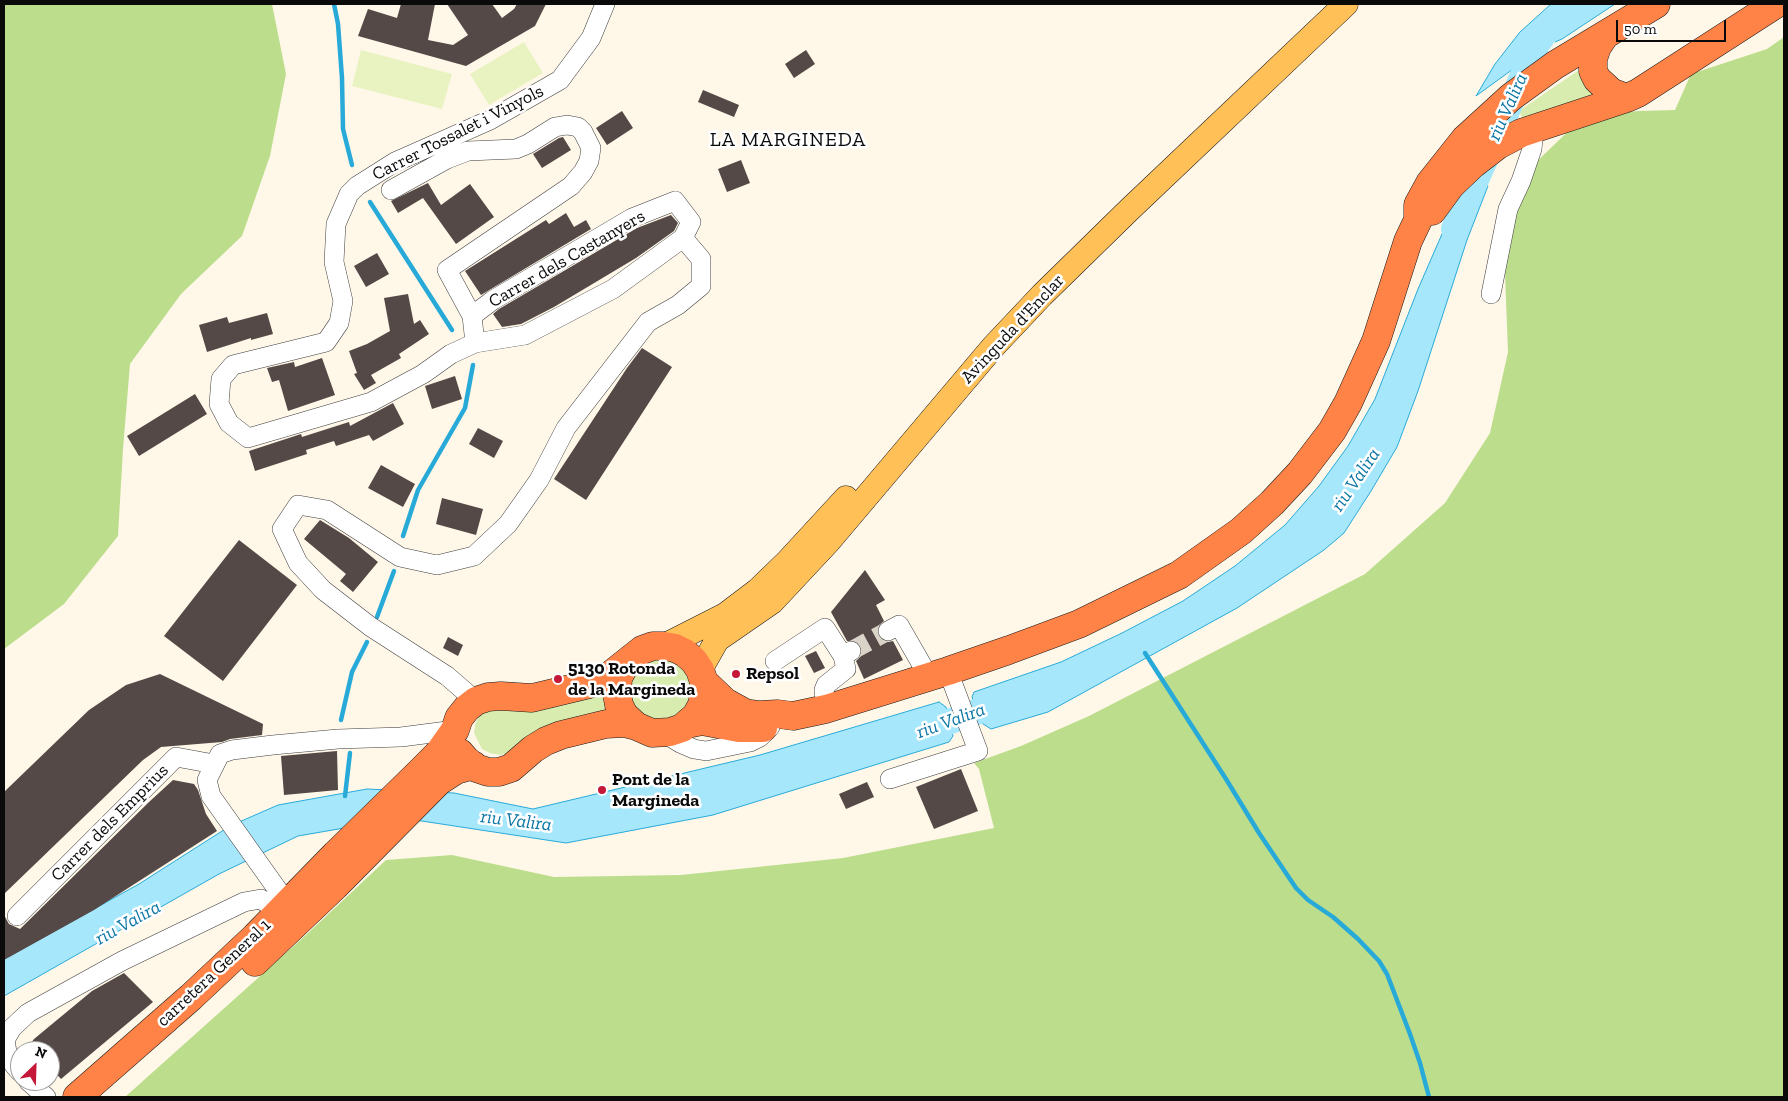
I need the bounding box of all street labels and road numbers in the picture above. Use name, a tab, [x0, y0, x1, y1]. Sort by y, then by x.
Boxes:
street label: Carrer Tossalet i Vinyols	[369, 80, 547, 186]
street label: Carrer dels Castanyers	[485, 205, 649, 313]
street label: Avinguda d'Enclar	[957, 270, 1069, 388]
street label: Carrer dels Emprius	[47, 760, 173, 886]
street label: carretera General 1	[153, 915, 275, 1031]

